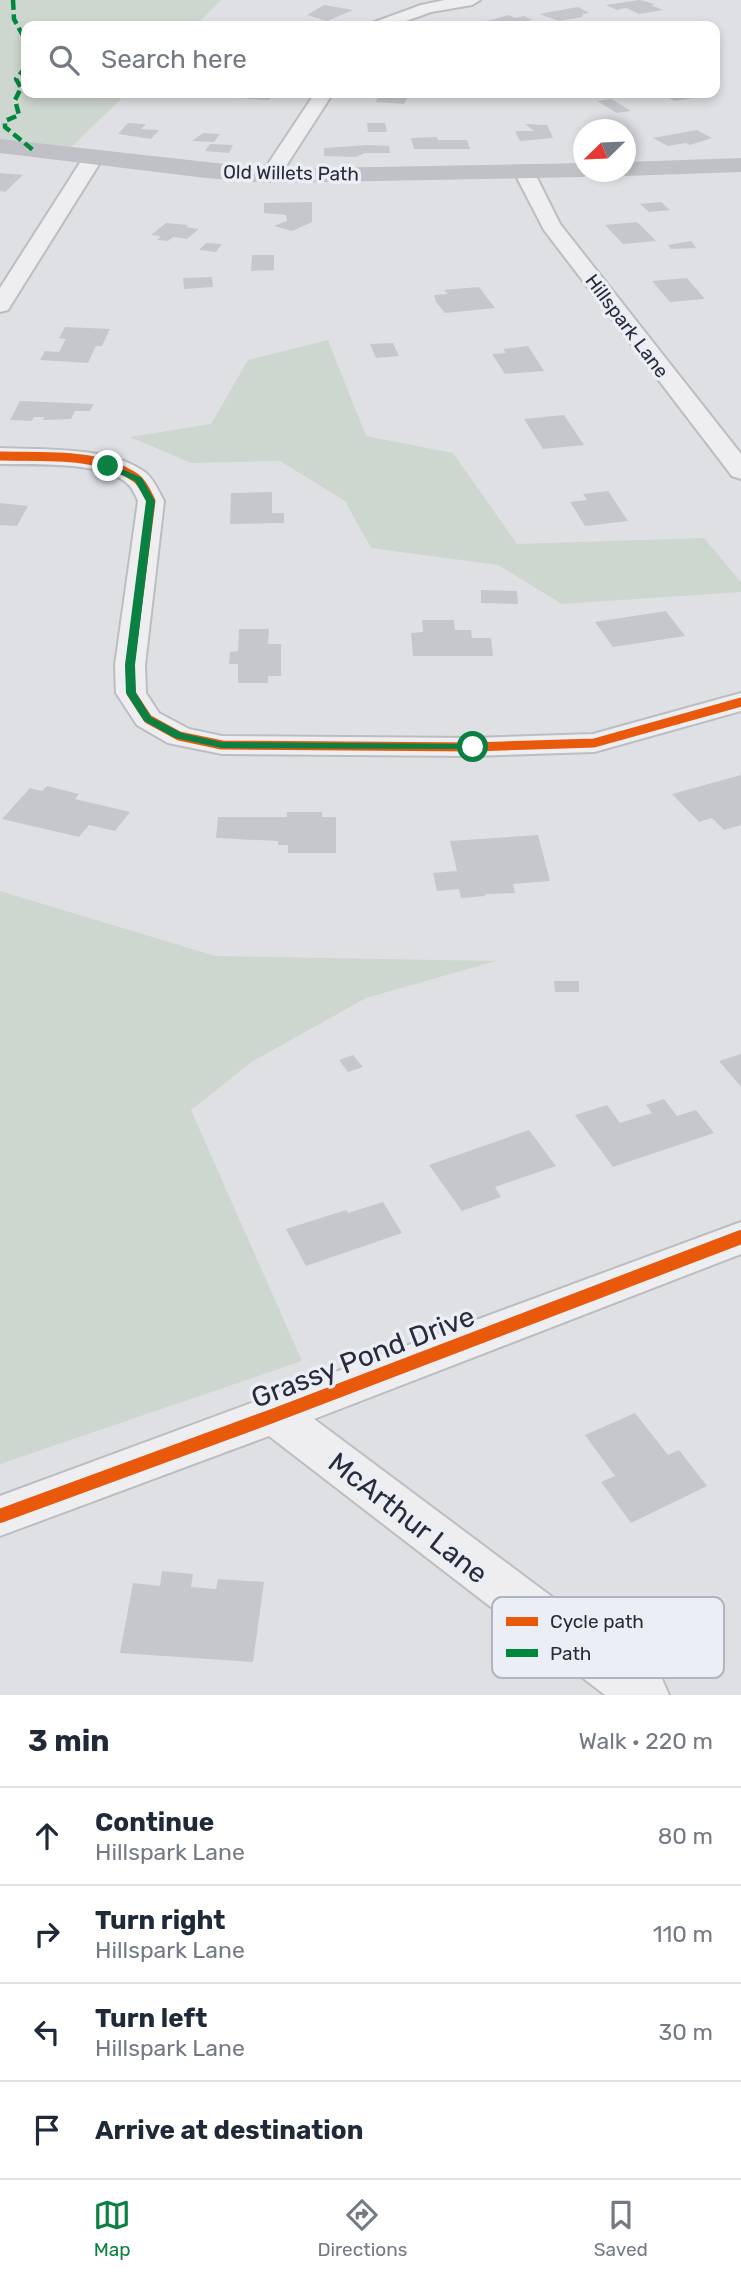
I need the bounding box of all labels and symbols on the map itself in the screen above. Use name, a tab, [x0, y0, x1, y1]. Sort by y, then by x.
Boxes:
north arrow	[573, 119, 636, 182]
street label: Old Willets Path	[223, 160, 359, 186]
street label: Hillspark Lane	[581, 270, 673, 382]
route end	[92, 450, 123, 481]
route start	[457, 731, 488, 762]
street label: Grassy Pond Drive	[247, 1299, 479, 1415]
street label: McArthur Lane	[322, 1446, 494, 1590]
legend	[492, 1597, 724, 1678]
text: Cycle path	[550, 1610, 644, 1633]
text: Path	[550, 1642, 591, 1665]

